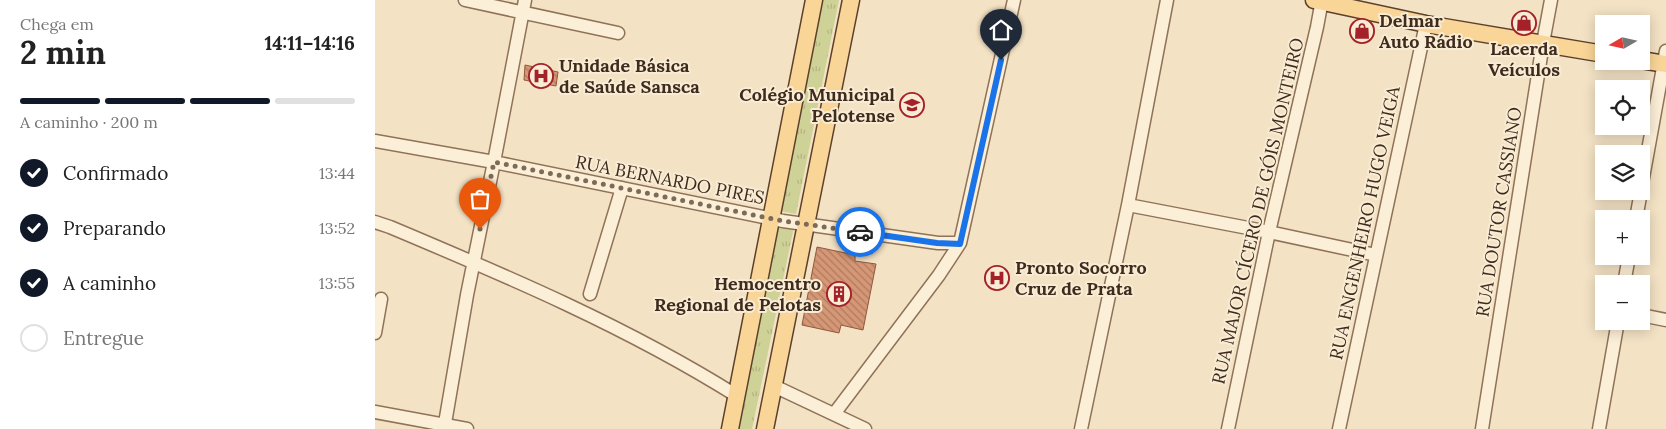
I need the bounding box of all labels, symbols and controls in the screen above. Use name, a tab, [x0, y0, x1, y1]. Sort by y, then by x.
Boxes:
pin	[980, 9, 1022, 60]
place label: Delmar Auto Rádio	[1379, 9, 1473, 53]
shop icon: Lacerda Veículos	[1511, 10, 1537, 36]
text: Chega em	[20, 14, 94, 34]
north arrow	[1595, 15, 1650, 70]
map controls	[1595, 15, 1650, 330]
icon: home	[987, 16, 1015, 44]
shop icon: Delmar Auto Rádio	[1349, 18, 1375, 44]
text: 14:11–14:16	[265, 31, 355, 55]
text: 2 min	[20, 32, 106, 73]
street label: RUA MAJOR CÍCERO DE GÓIS MONTEIRO	[1206, 36, 1309, 386]
place label: Lacerda Veículos	[1488, 37, 1560, 81]
place label: Unidade Básica de Saúde Sansca	[559, 54, 700, 98]
hospital icon: Unidade Básica de Saúde Sansca	[528, 63, 554, 89]
button: locate	[1595, 80, 1650, 135]
place label: Colégio Municipal Pelotense	[739, 83, 895, 127]
street label: RUA ENGENHEIRO HUGO VEIGA	[1324, 83, 1405, 362]
school or university icon: Colégio Municipal Pelotense	[899, 92, 925, 118]
street label: RUA DOUTOR CASSIANO	[1471, 105, 1526, 319]
text: A caminho · 200 m	[20, 112, 158, 132]
button: layers	[1595, 145, 1650, 200]
street label: RUA BERNARDO PIRES	[574, 150, 767, 209]
icon: check	[20, 159, 48, 187]
text: Confirmado	[63, 161, 168, 185]
text: 13:44	[319, 163, 355, 183]
pin	[459, 178, 501, 229]
icon: bag	[466, 185, 494, 213]
courier	[835, 207, 885, 257]
button: +	[1595, 210, 1650, 265]
icon: check	[20, 214, 48, 242]
text: Preparando	[63, 216, 166, 240]
text: 13:52	[319, 218, 355, 238]
icon: car	[846, 218, 874, 246]
place label: Pronto Socorro Cruz de Prata	[1015, 256, 1147, 300]
hospital icon: Pronto Socorro Cruz de Prata	[984, 265, 1010, 291]
icon: check	[20, 269, 48, 297]
text: A caminho	[63, 271, 156, 295]
place label: Hemocentro Regional de Pelotas	[654, 272, 821, 316]
text: 13:55	[319, 273, 355, 293]
button: −	[1595, 275, 1650, 330]
building icon: Hemocentro Regional de Pelotas	[826, 281, 852, 307]
text: Entregue	[63, 326, 144, 350]

